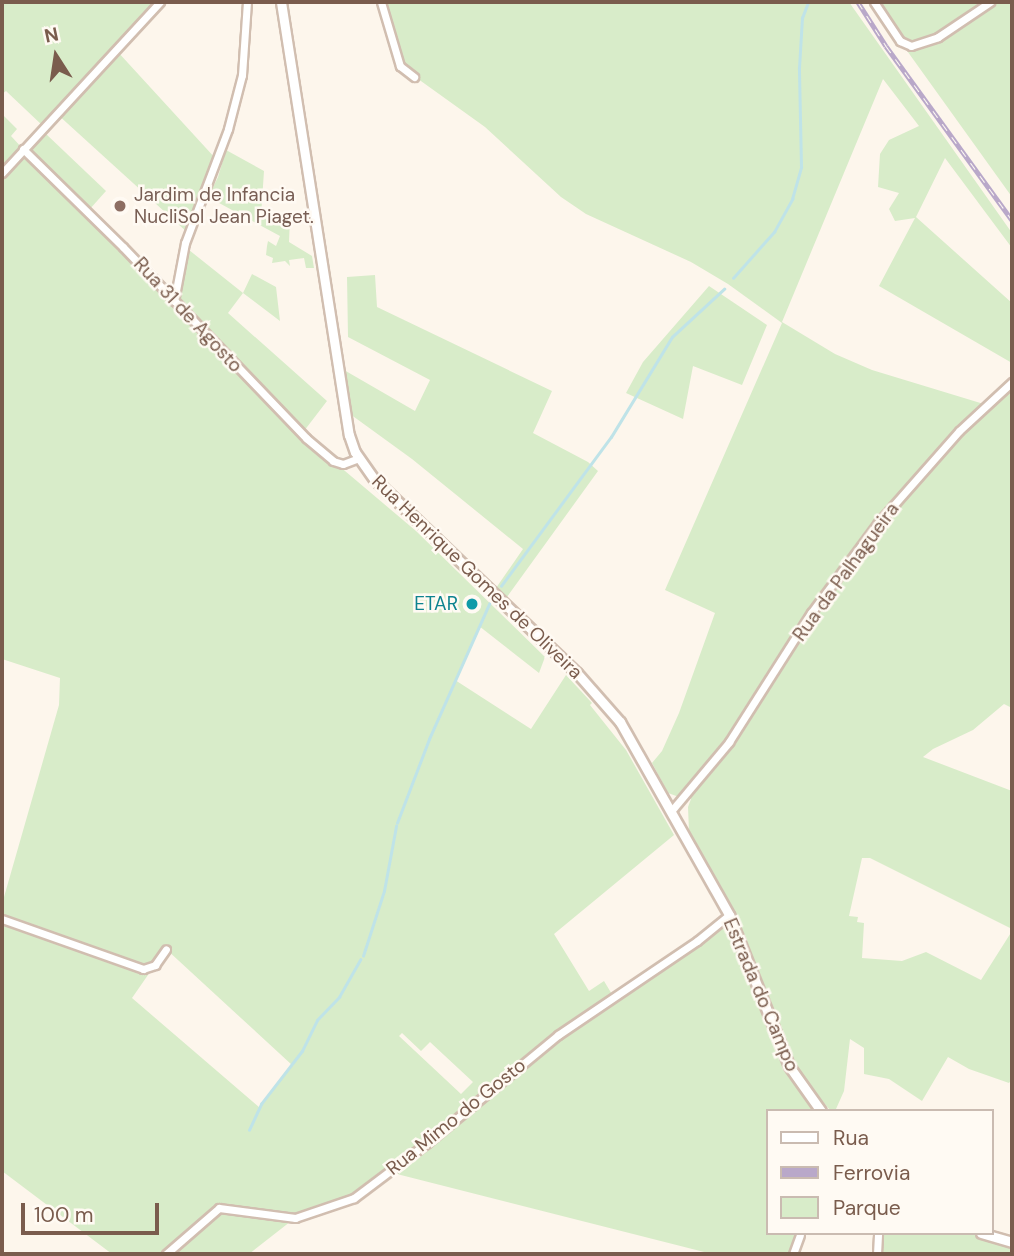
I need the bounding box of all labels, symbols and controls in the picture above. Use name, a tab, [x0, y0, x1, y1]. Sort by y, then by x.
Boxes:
north arrow	[21, 21, 91, 91]
text: N	[42, 21, 61, 49]
place label: Jardim de Infancia NucliSol Jean Piaget.	[134, 184, 314, 228]
marker: Jardim de Infancia NucliSol Jean Piaget.	[112, 198, 128, 214]
street label: Rua 31 de Agosto	[129, 253, 247, 377]
street label: Rua Henrique Gomes de Oliveira	[367, 470, 587, 684]
street label: Rua da Palhagueira	[788, 498, 904, 646]
place label: ETAR	[414, 593, 458, 615]
marker: ETAR	[464, 596, 480, 612]
street label: Estrada do Campo	[718, 915, 804, 1075]
street label: Rua Mimo do Gosto	[382, 1054, 530, 1180]
legend	[766, 1109, 993, 1235]
text: Rua	[833, 1124, 869, 1152]
text: Ferrovia	[833, 1159, 910, 1187]
scale bar	[24, 1190, 163, 1234]
text: Parque	[833, 1194, 901, 1222]
text: 100 m	[34, 1201, 94, 1229]

